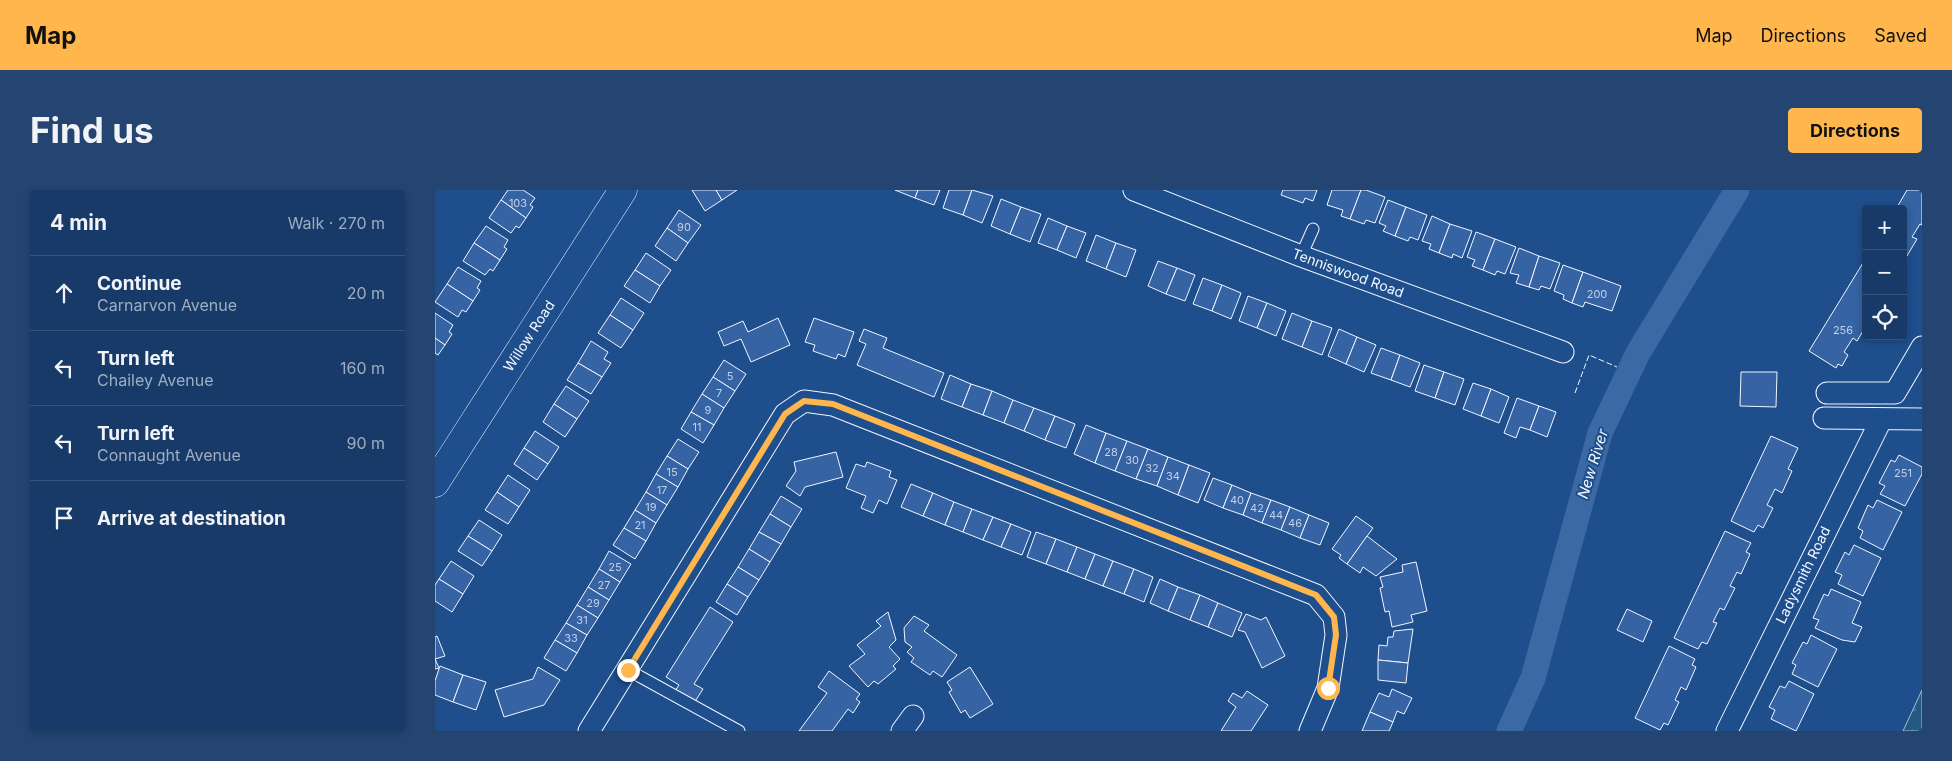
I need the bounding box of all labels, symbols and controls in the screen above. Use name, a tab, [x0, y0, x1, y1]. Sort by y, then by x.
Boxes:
text: Map	[25, 21, 76, 50]
text: Map	[1695, 25, 1733, 46]
text: Directions	[1761, 25, 1846, 46]
text: Saved	[1874, 25, 1927, 46]
button: Directions	[1788, 108, 1922, 153]
text: Find us	[30, 109, 154, 151]
house number: 103	[509, 196, 527, 210]
map controls	[1862, 205, 1907, 340]
button: +	[1862, 205, 1907, 250]
text: 4 min	[50, 210, 107, 235]
text: Walk · 270 m	[288, 213, 385, 233]
house number: 90	[677, 220, 691, 234]
street label: Tenniswood Road	[1290, 244, 1406, 301]
button: −	[1862, 250, 1907, 295]
text: Continue	[97, 272, 182, 295]
icon: ahead	[50, 279, 78, 307]
text: 20 m	[347, 283, 385, 303]
house number: 200	[1587, 287, 1607, 301]
text: Carnarvon Avenue	[97, 295, 237, 315]
button: locate	[1862, 295, 1907, 340]
street label: Willow Road	[499, 297, 558, 374]
house number: 256	[1833, 323, 1853, 337]
text: Turn left	[97, 347, 175, 370]
icon: left	[50, 354, 78, 382]
text: 160 m	[340, 358, 385, 378]
house number: 5	[727, 369, 734, 383]
text: Chailey Avenue	[97, 370, 214, 390]
house number: 7	[716, 386, 722, 400]
house number: 9	[705, 403, 712, 417]
house number: 11	[693, 420, 701, 434]
text: Turn left	[97, 422, 175, 445]
water label: New River	[1573, 426, 1612, 501]
icon: left	[50, 429, 78, 457]
text: 90 m	[346, 433, 385, 453]
text: Connaught Avenue	[97, 445, 241, 465]
house number: 28	[1104, 445, 1118, 459]
house number: 30	[1125, 453, 1139, 467]
house number: 32	[1145, 461, 1159, 475]
house number: 15	[666, 465, 678, 479]
house number: 251	[1894, 466, 1912, 480]
house number: 34	[1166, 469, 1180, 483]
house number: 17	[657, 483, 667, 497]
house number: 40	[1230, 493, 1244, 507]
house number: 19	[645, 500, 657, 514]
house number: 42	[1250, 501, 1264, 515]
icon: arrive	[50, 504, 78, 532]
text: Arrive at destination	[97, 507, 286, 530]
house number: 44	[1269, 508, 1283, 522]
house number: 46	[1288, 516, 1302, 530]
house number: 21	[634, 518, 646, 532]
street label: Ladysmith Road	[1772, 523, 1833, 626]
house number: 25	[608, 560, 622, 574]
house number: 27	[598, 578, 610, 592]
house number: 29	[586, 596, 600, 610]
house number: 31	[576, 613, 588, 627]
house number: 33	[564, 631, 578, 645]
route end	[617, 659, 640, 682]
route start	[1317, 677, 1340, 700]

